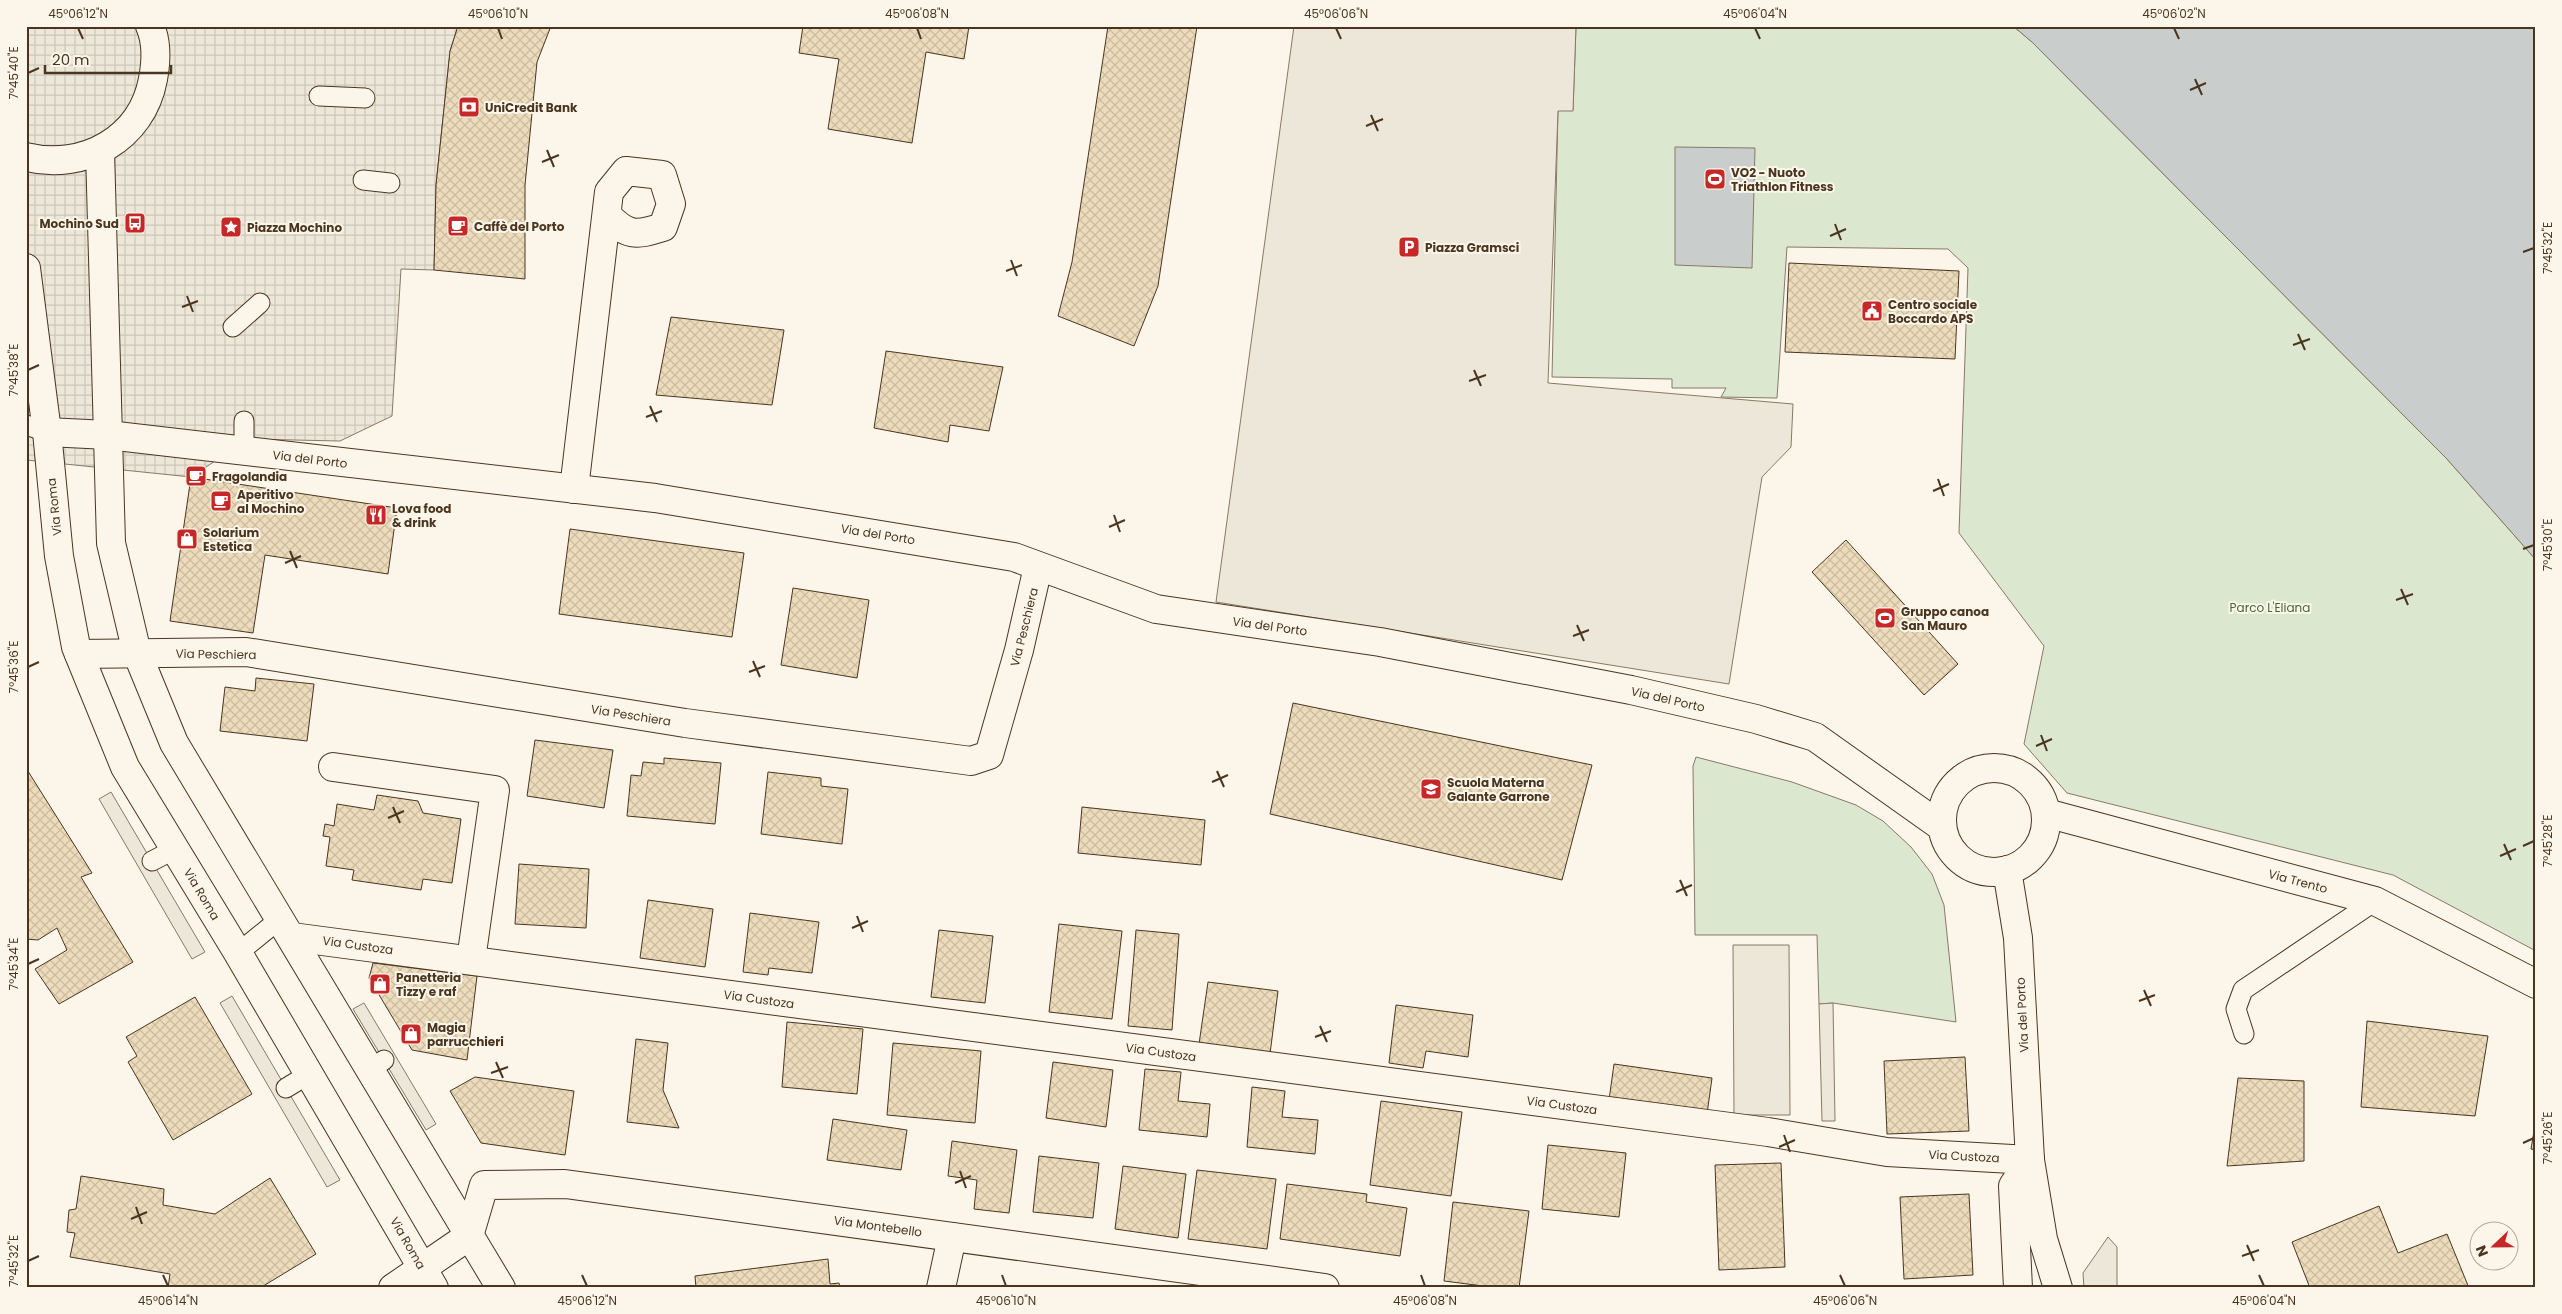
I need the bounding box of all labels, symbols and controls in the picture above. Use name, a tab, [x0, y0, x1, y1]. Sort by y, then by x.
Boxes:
text: 45°06'12"N	[48, 5, 108, 22]
text: 45°06'10"N	[468, 5, 528, 22]
text: 45°06'08"N	[885, 5, 949, 22]
text: 45°06'06"N	[1304, 5, 1368, 22]
text: 45°06'04"N	[1723, 5, 1787, 22]
text: 45°06'02"N	[2142, 5, 2206, 22]
scale bar	[45, 42, 171, 74]
text: 7°45'40"E	[5, 46, 22, 100]
text: 20 m	[52, 49, 90, 70]
bank icon: UniCredit Bank	[457, 95, 481, 119]
place label: UniCredit Bank	[485, 99, 578, 116]
place label: VO2 - Nuoto Triathlon Fitness	[1731, 164, 1834, 195]
sports icon: VO2 - Nuoto Triathlon Fitness	[1703, 167, 1727, 191]
bus stop icon: Mochino Sud	[123, 211, 147, 235]
cafe icon: Caffè del Porto	[446, 214, 470, 238]
place label: Mochino Sud	[40, 215, 119, 232]
place icon: Piazza Mochino	[219, 215, 243, 239]
place label: Caffè del Porto	[474, 218, 565, 235]
place label: Piazza Mochino	[247, 219, 342, 236]
text: 7°45'32"E	[2539, 222, 2556, 274]
parking icon: Piazza Gramsci	[1397, 235, 1421, 259]
place label: Piazza Gramsci	[1425, 239, 1519, 256]
place label: Centro sociale Boccardo APS	[1888, 296, 1978, 327]
public building icon: Centro sociale Boccardo APS	[1860, 299, 1884, 323]
text: 7°45'38"E	[5, 344, 22, 396]
street label: Via del Porto	[272, 446, 349, 472]
cafe icon: Fragolandia	[184, 464, 208, 488]
place label: Fragolandia	[212, 468, 287, 485]
street label: Via Roma	[43, 477, 65, 537]
place label: Aperitivo al Mochino	[237, 486, 305, 517]
cafe icon: Aperitivo al Mochino	[209, 489, 233, 513]
place label: Lova food & drink	[392, 500, 451, 531]
restaurant icon: Lova food & drink	[364, 503, 388, 527]
text: 7°45'30"E	[2539, 519, 2556, 571]
street label: Via del Porto	[840, 520, 917, 548]
place label: Solarium Estetica	[203, 524, 259, 555]
shop icon: Solarium Estetica	[175, 527, 199, 551]
street label: Via Peschiera	[1006, 586, 1042, 668]
park label: Parco L'Eliana	[2230, 599, 2310, 616]
place label: Gruppo canoa San Mauro	[1901, 603, 1989, 634]
sports icon: Gruppo canoa San Mauro	[1873, 606, 1897, 630]
street label: Via del Porto	[1232, 612, 1309, 640]
text: 7°45'36"E	[5, 641, 22, 693]
street label: Via Peschiera	[175, 645, 257, 663]
street label: Via del Porto	[1629, 682, 1707, 716]
street label: Via Peschiera	[590, 700, 672, 730]
place label: Scuola Materna Galante Garrone	[1447, 774, 1550, 805]
school or university icon: Scuola Materna Galante Garrone	[1419, 777, 1443, 801]
text: 7°45'28"E	[2539, 815, 2556, 867]
street label: Via Roma	[180, 865, 224, 923]
street label: Via Trento	[2267, 865, 2330, 897]
street label: Via Custoza	[322, 932, 394, 958]
text: 7°45'34"E	[5, 938, 22, 990]
place label: Panetteria Tizzy e raf	[396, 969, 461, 1000]
shop icon: Panetteria Tizzy e raf	[368, 972, 392, 996]
street label: Via del Porto	[2012, 977, 2032, 1053]
street label: Via Custoza	[723, 986, 795, 1012]
place label: Magia parrucchieri	[427, 1019, 504, 1050]
shop icon: Magia parrucchieri	[399, 1022, 423, 1046]
street label: Via Custoza	[1125, 1039, 1197, 1065]
street label: Via Custoza	[1526, 1092, 1598, 1118]
text: 7°45'26"E	[2539, 1112, 2556, 1164]
street label: Via Custoza	[1928, 1146, 2000, 1166]
street label: Via Montebello	[833, 1211, 924, 1241]
street label: Via Roma	[386, 1214, 430, 1272]
north arrow	[2470, 1222, 2520, 1272]
text: 7°45'32"E	[5, 1235, 22, 1287]
text: N	[2471, 1242, 2493, 1259]
text: 45°06'14"N	[138, 1292, 198, 1309]
text: 45°06'12"N	[557, 1292, 617, 1309]
text: 45°06'10"N	[976, 1292, 1036, 1309]
text: 45°06'08"N	[1393, 1292, 1457, 1309]
text: 45°06'06"N	[1813, 1292, 1877, 1309]
text: 45°06'04"N	[2232, 1292, 2296, 1309]

